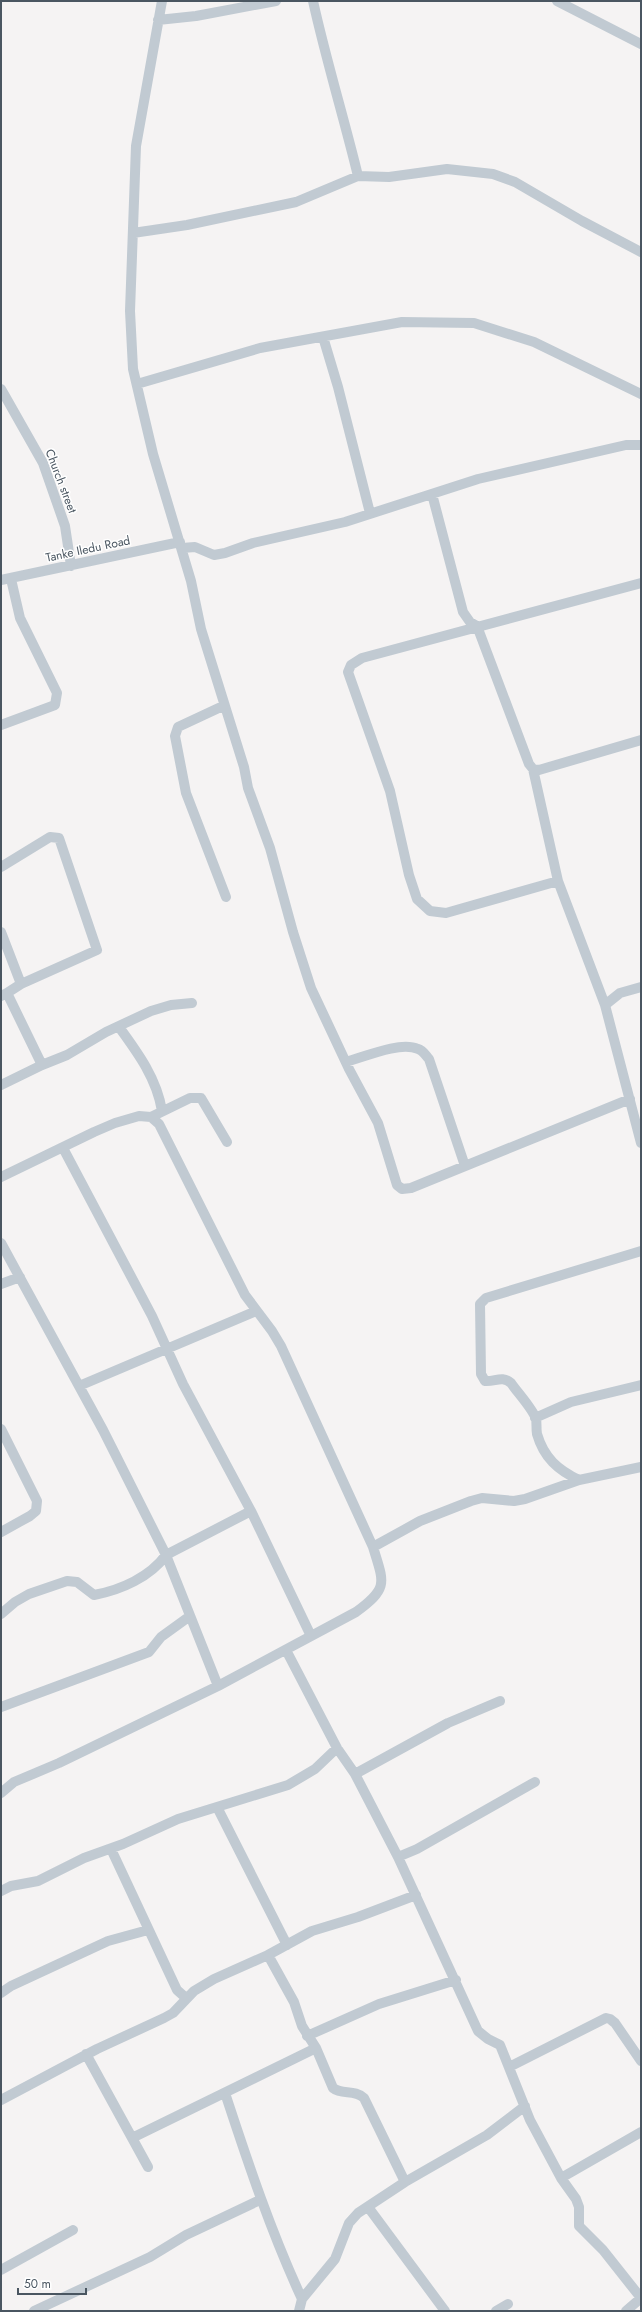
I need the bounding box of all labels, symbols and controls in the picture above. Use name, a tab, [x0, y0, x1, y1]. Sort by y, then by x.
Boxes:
street label: Church street	[41, 446, 81, 516]
street label: Tanke Iledu Road	[44, 531, 132, 567]
scale bar	[18, 2270, 86, 2296]
text: 50 m	[24, 2275, 51, 2293]

